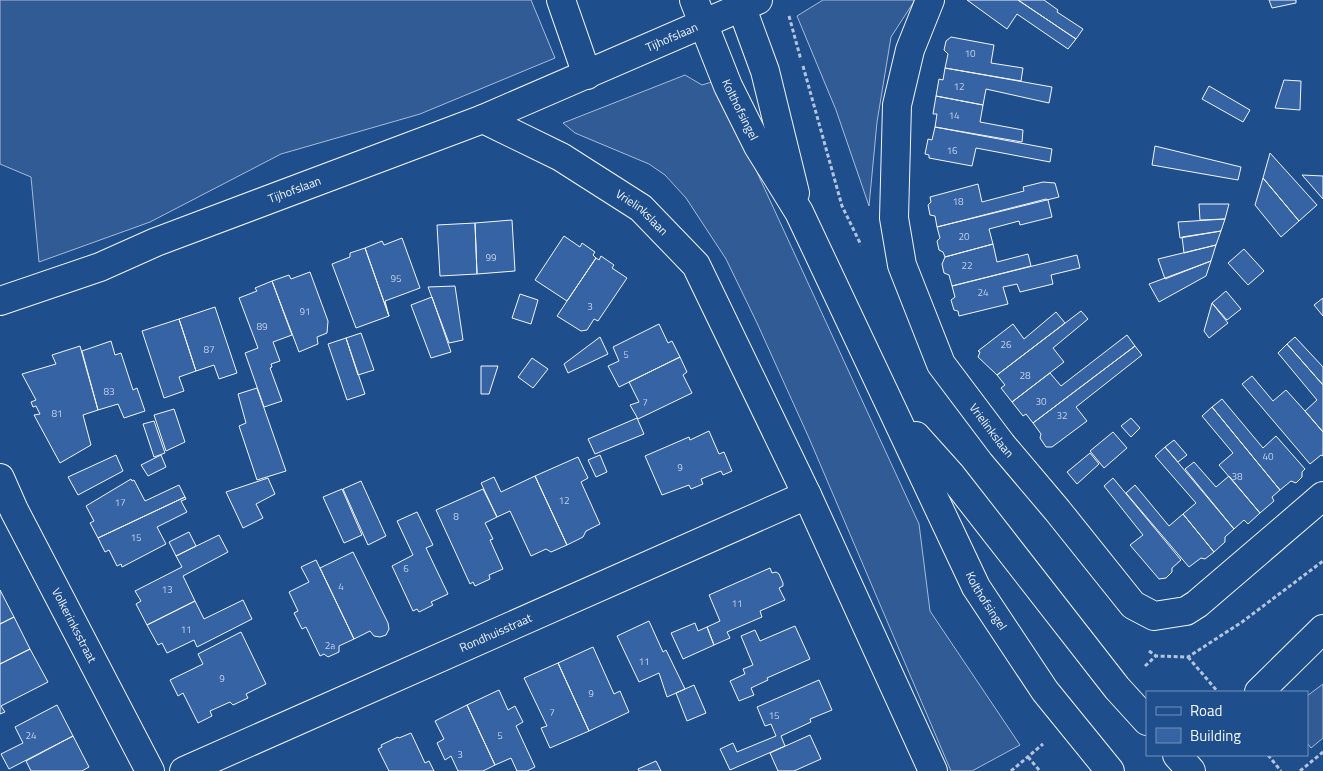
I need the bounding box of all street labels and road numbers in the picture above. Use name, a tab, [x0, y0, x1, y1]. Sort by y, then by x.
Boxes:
street label: Tijhofslaan	[642, 17, 701, 57]
street label: Kolthofsingel	[717, 76, 764, 143]
street label: Tijhofslaan	[265, 171, 324, 208]
street label: Vrielinkslaan	[612, 184, 673, 240]
street label: Vrielinkslaan	[965, 399, 1019, 462]
street label: Kolthofsingel	[961, 568, 1012, 634]
street label: Volkerinksstraat	[47, 584, 102, 667]
street label: Rondhuisstraat	[456, 608, 536, 657]

